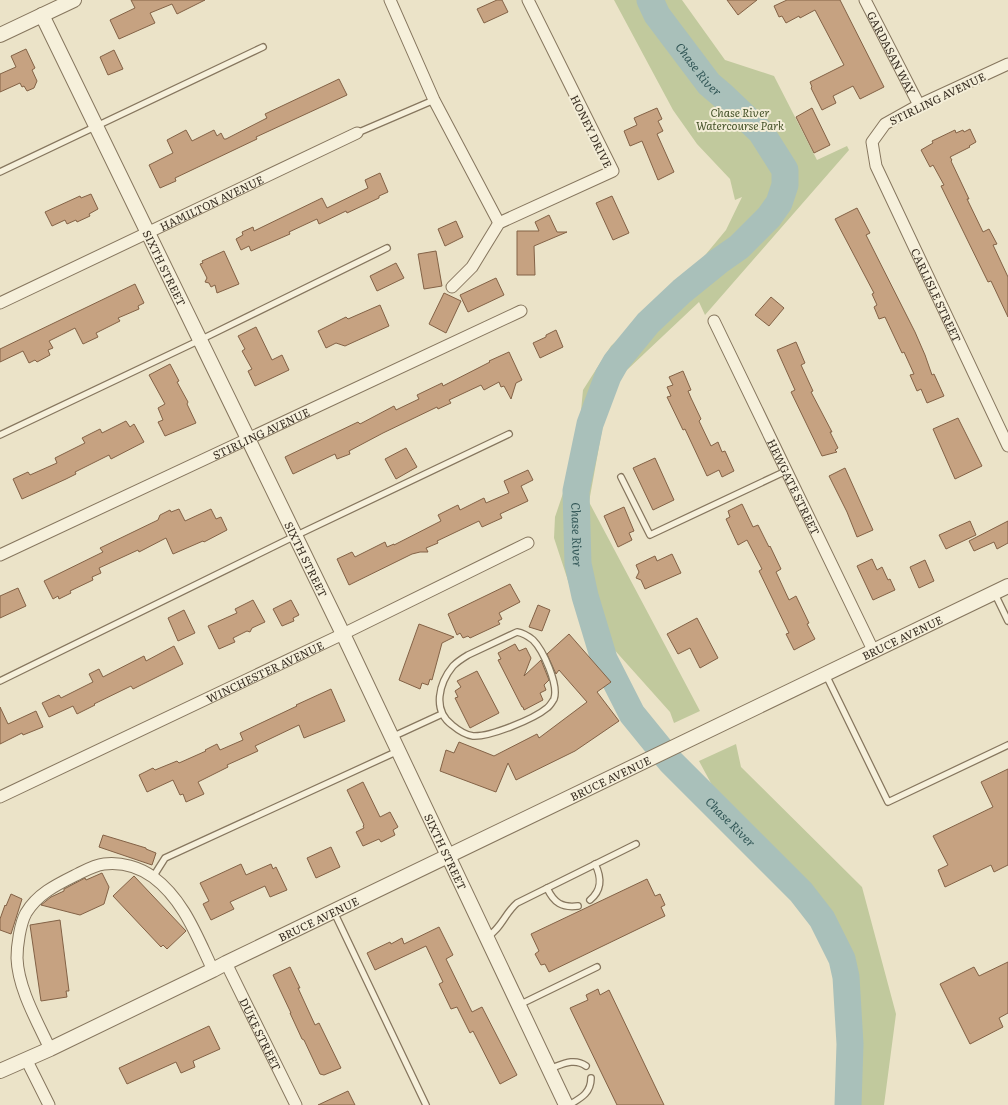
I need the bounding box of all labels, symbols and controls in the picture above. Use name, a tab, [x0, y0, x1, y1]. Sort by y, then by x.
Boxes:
street label: GARDASAN WAY	[864, 8, 920, 97]
water label: Chase River	[672, 39, 726, 100]
street label: STIRLING AVENUE	[886, 68, 988, 128]
street label: HONEY DRIVE	[567, 92, 617, 170]
park label: Chase River Watercourse Park	[696, 104, 784, 133]
street label: HAMILTON AVENUE	[157, 171, 266, 234]
street label: SIXTH STREET	[140, 227, 190, 308]
street label: CARLISLE STREET	[908, 245, 966, 345]
street label: STIRLING AVENUE	[210, 403, 312, 462]
street label: HEWGATE STREET	[764, 436, 824, 537]
water label: Chase River	[567, 502, 587, 569]
street label: SIXTH STREET	[281, 518, 332, 600]
street label: BRUCE AVENUE	[859, 611, 945, 663]
street label: WINCHESTER AVENUE	[203, 636, 326, 706]
street label: BRUCE AVENUE	[567, 752, 653, 804]
water label: Chase River	[702, 793, 760, 851]
street label: SIXTH STREET	[421, 811, 471, 892]
street label: BRUCE AVENUE	[275, 892, 361, 945]
street label: DUKE STREET	[236, 995, 286, 1073]

